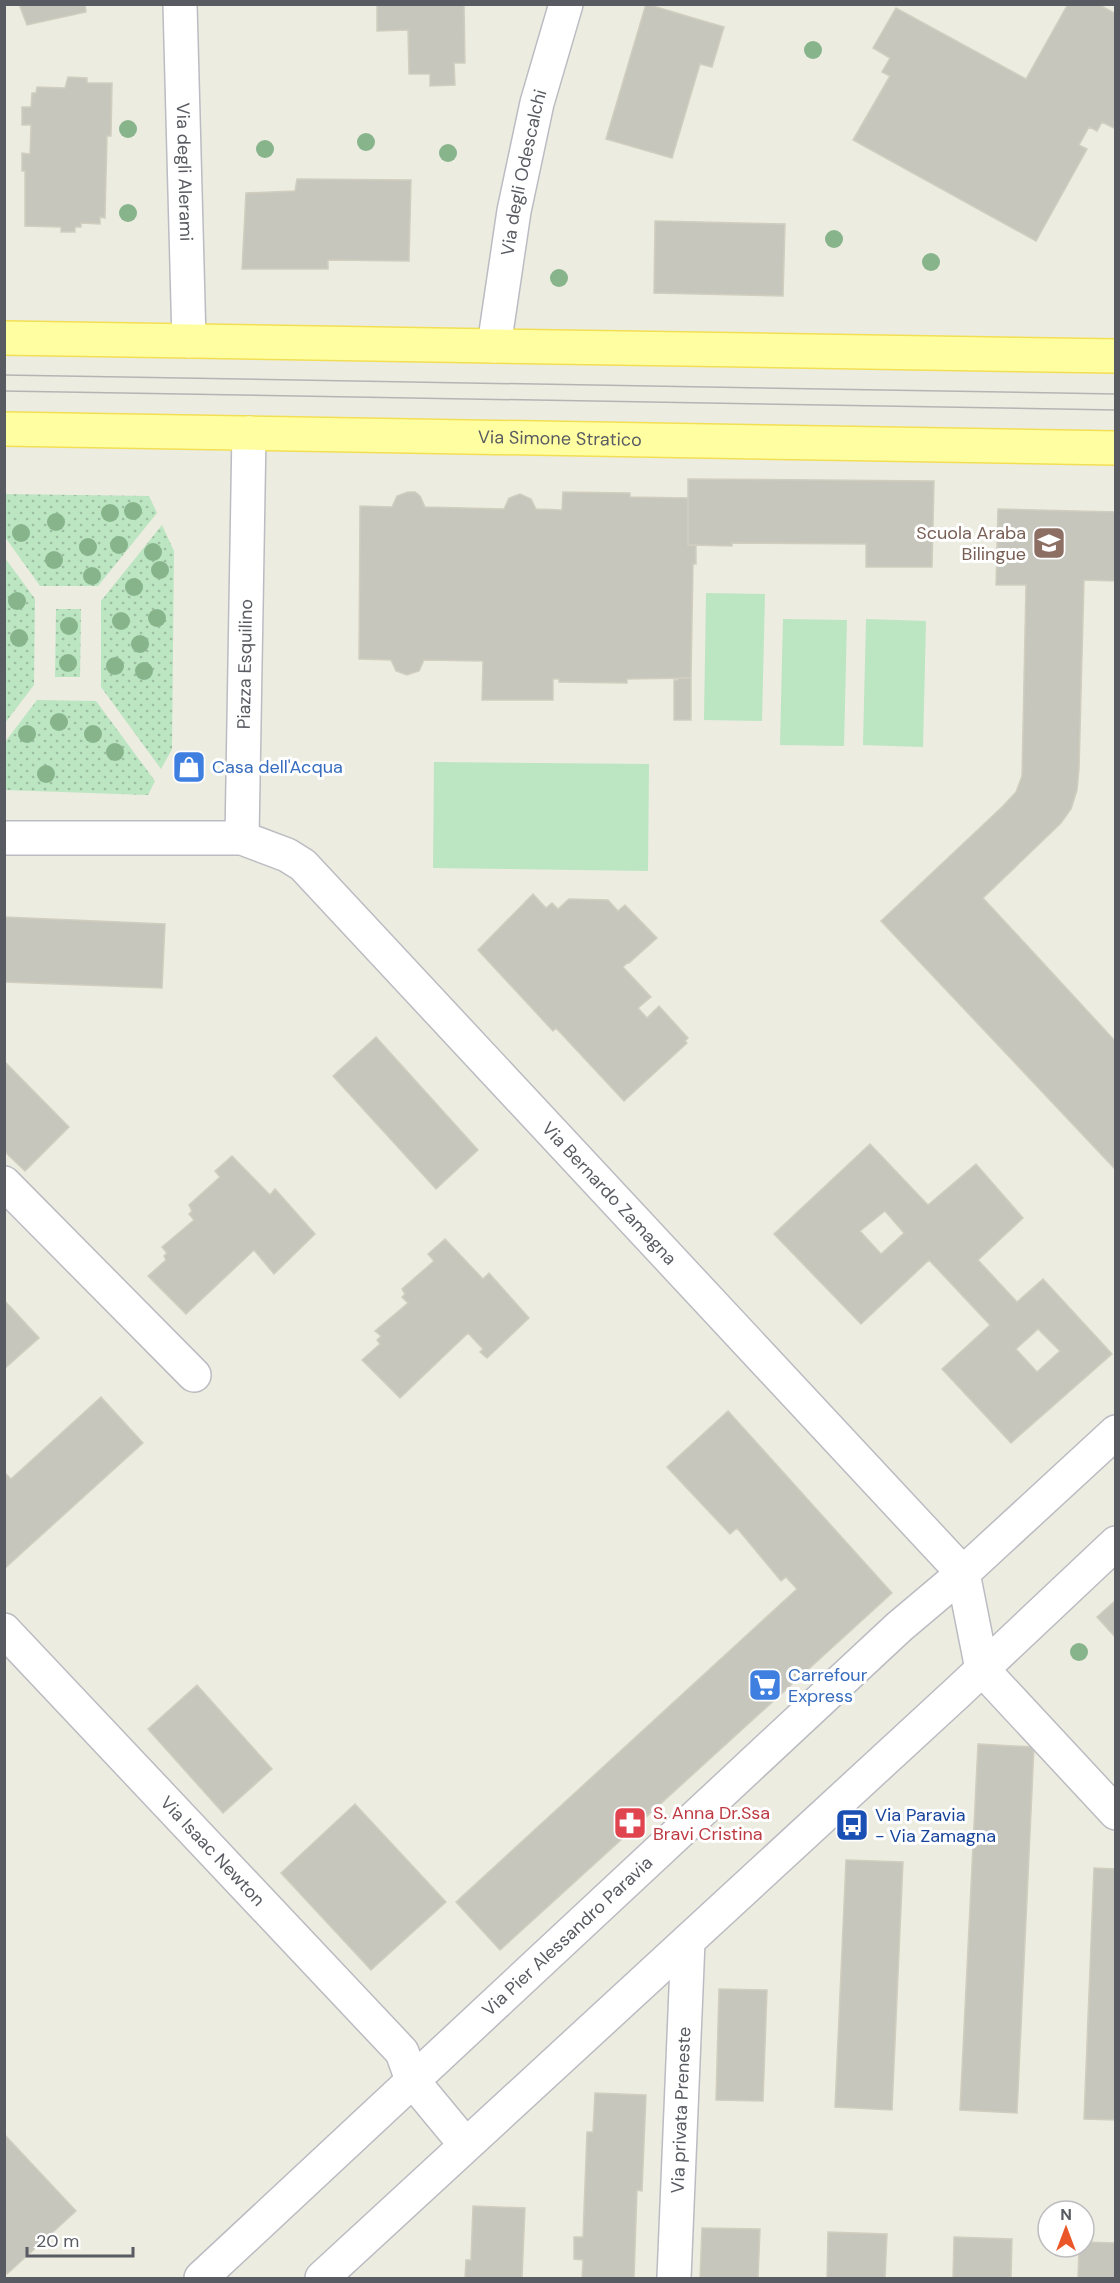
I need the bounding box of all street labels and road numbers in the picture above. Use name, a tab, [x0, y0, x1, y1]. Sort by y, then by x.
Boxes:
street label: Via degli Odescalchi	[496, 86, 552, 257]
street label: Via degli Alerami	[171, 102, 198, 242]
street label: Via Simone Stratico	[478, 425, 642, 452]
street label: Piazza Esquilino	[232, 599, 258, 729]
street label: Via Bernardo Zamagna	[536, 1117, 682, 1270]
street label: Via Isaac Newton	[155, 1791, 270, 1911]
street label: Via Pier Alessandro Paravia	[477, 1851, 658, 2022]
street label: Via privata Preneste	[666, 2026, 696, 2194]

